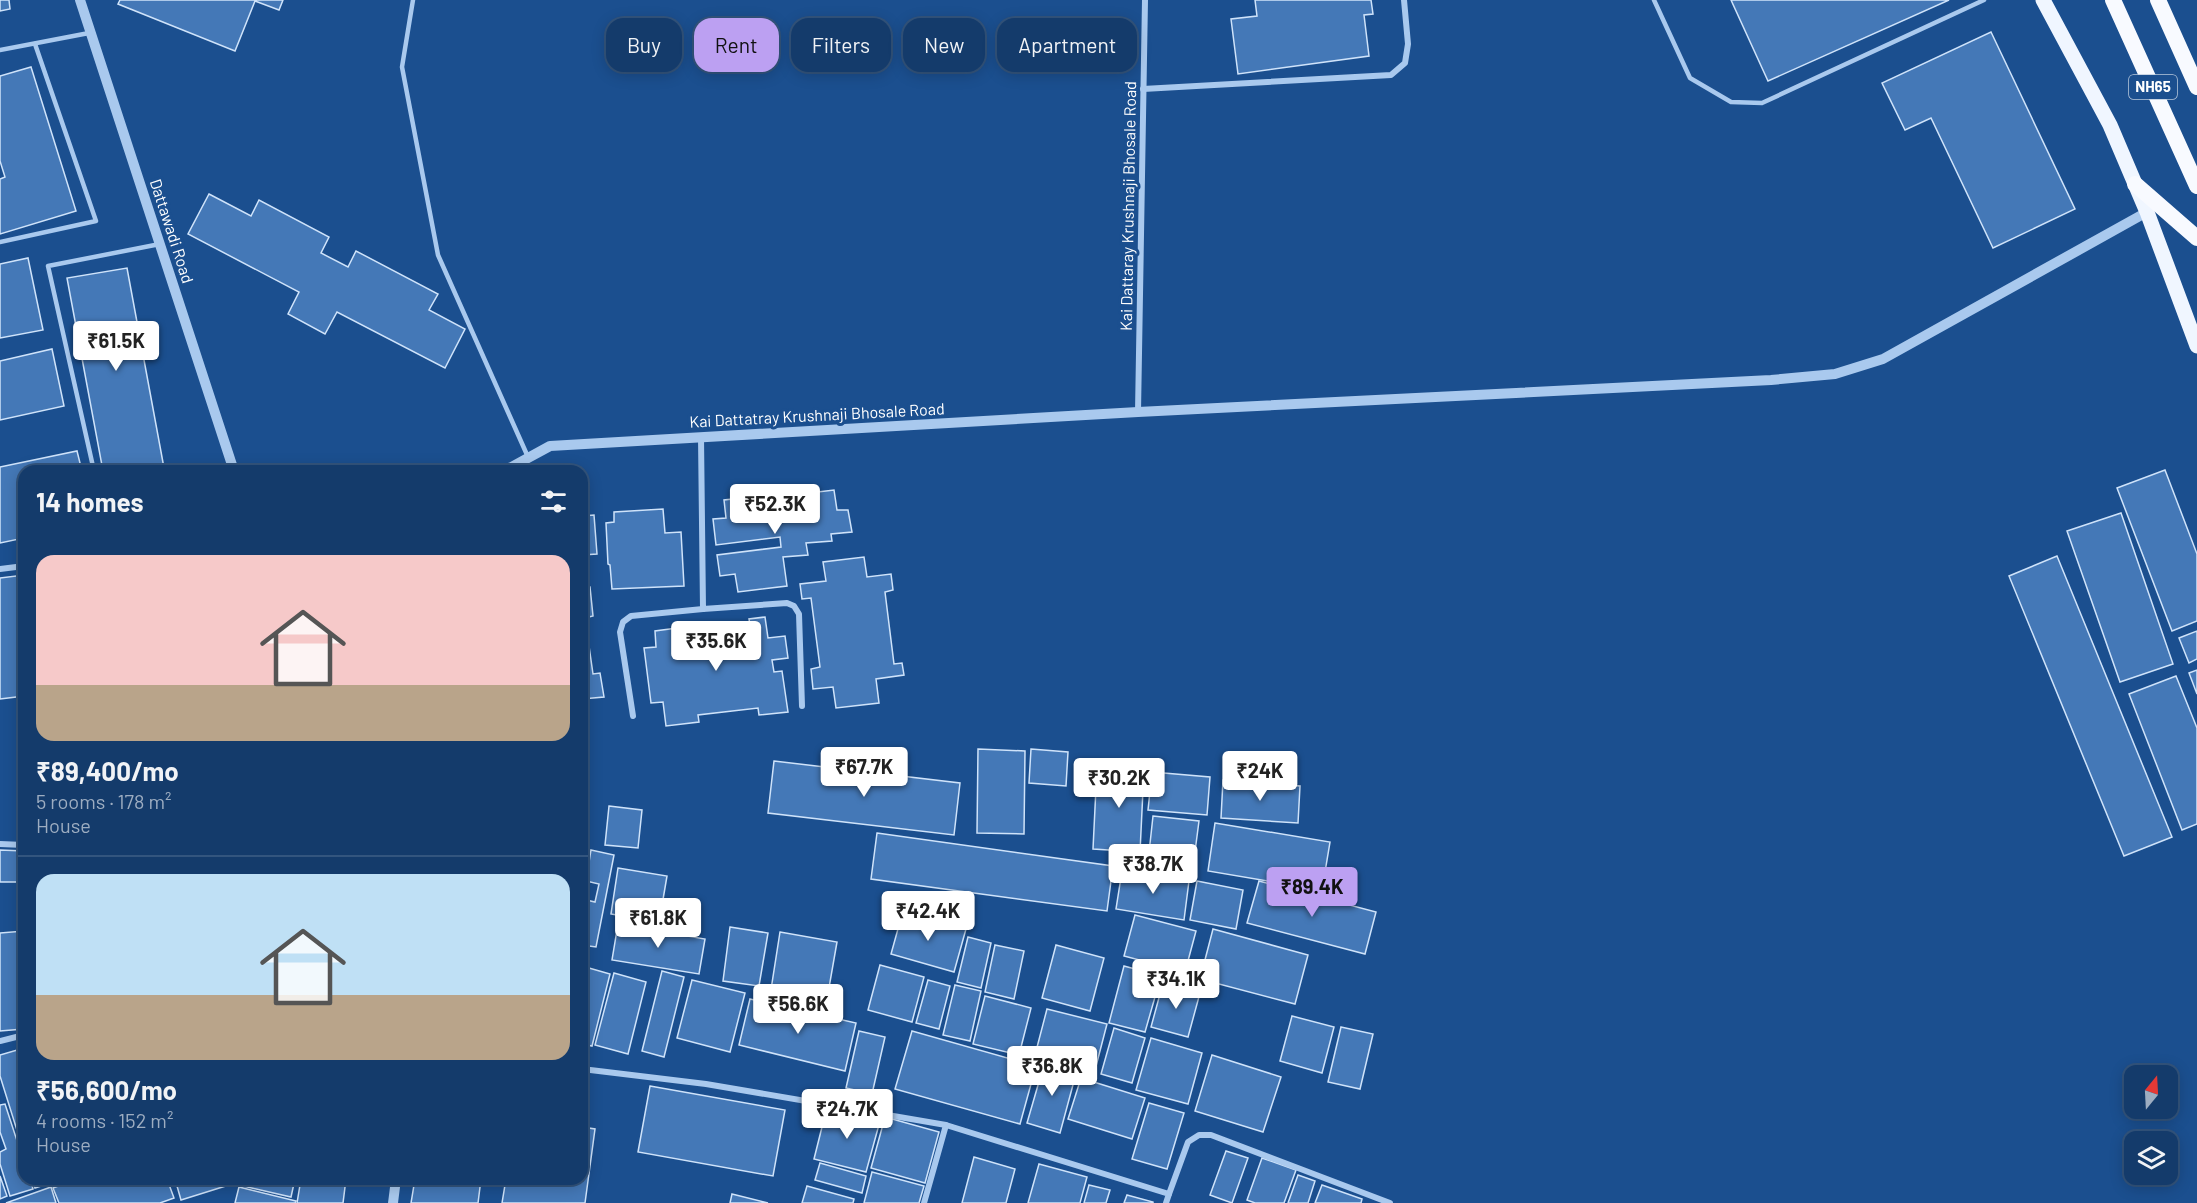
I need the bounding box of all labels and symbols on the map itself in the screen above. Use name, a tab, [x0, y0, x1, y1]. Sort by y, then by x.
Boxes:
road number: NH65	[2129, 75, 2177, 99]
street label: Kai Dattaray Krushnaji Bhosale Road	[1116, 81, 1139, 331]
street label: Dattawadi Road	[147, 176, 198, 285]
pin: ₹61.5K	[67, 321, 165, 372]
street label: Kai Dattatray Krushnaji Bhosale Road	[689, 398, 945, 431]
pin: ₹52.3K	[726, 484, 824, 535]
pin: ₹35.6K	[667, 621, 765, 672]
pin: ₹67.7K	[815, 747, 913, 798]
pin: ₹24K	[1224, 751, 1296, 802]
pin: ₹30.2K	[1070, 758, 1168, 809]
pin: ₹38.7K	[1104, 844, 1202, 895]
pin: ₹89.4K	[1263, 867, 1361, 918]
pin: ₹42.4K	[879, 891, 977, 942]
pin: ₹61.8K	[609, 898, 707, 949]
pin: ₹34.1K	[1127, 959, 1225, 1010]
pin: ₹56.6K	[749, 984, 847, 1035]
pin: ₹36.8K	[1003, 1046, 1101, 1097]
north arrow	[2124, 1065, 2178, 1119]
pin: ₹24.7K	[798, 1089, 896, 1140]

